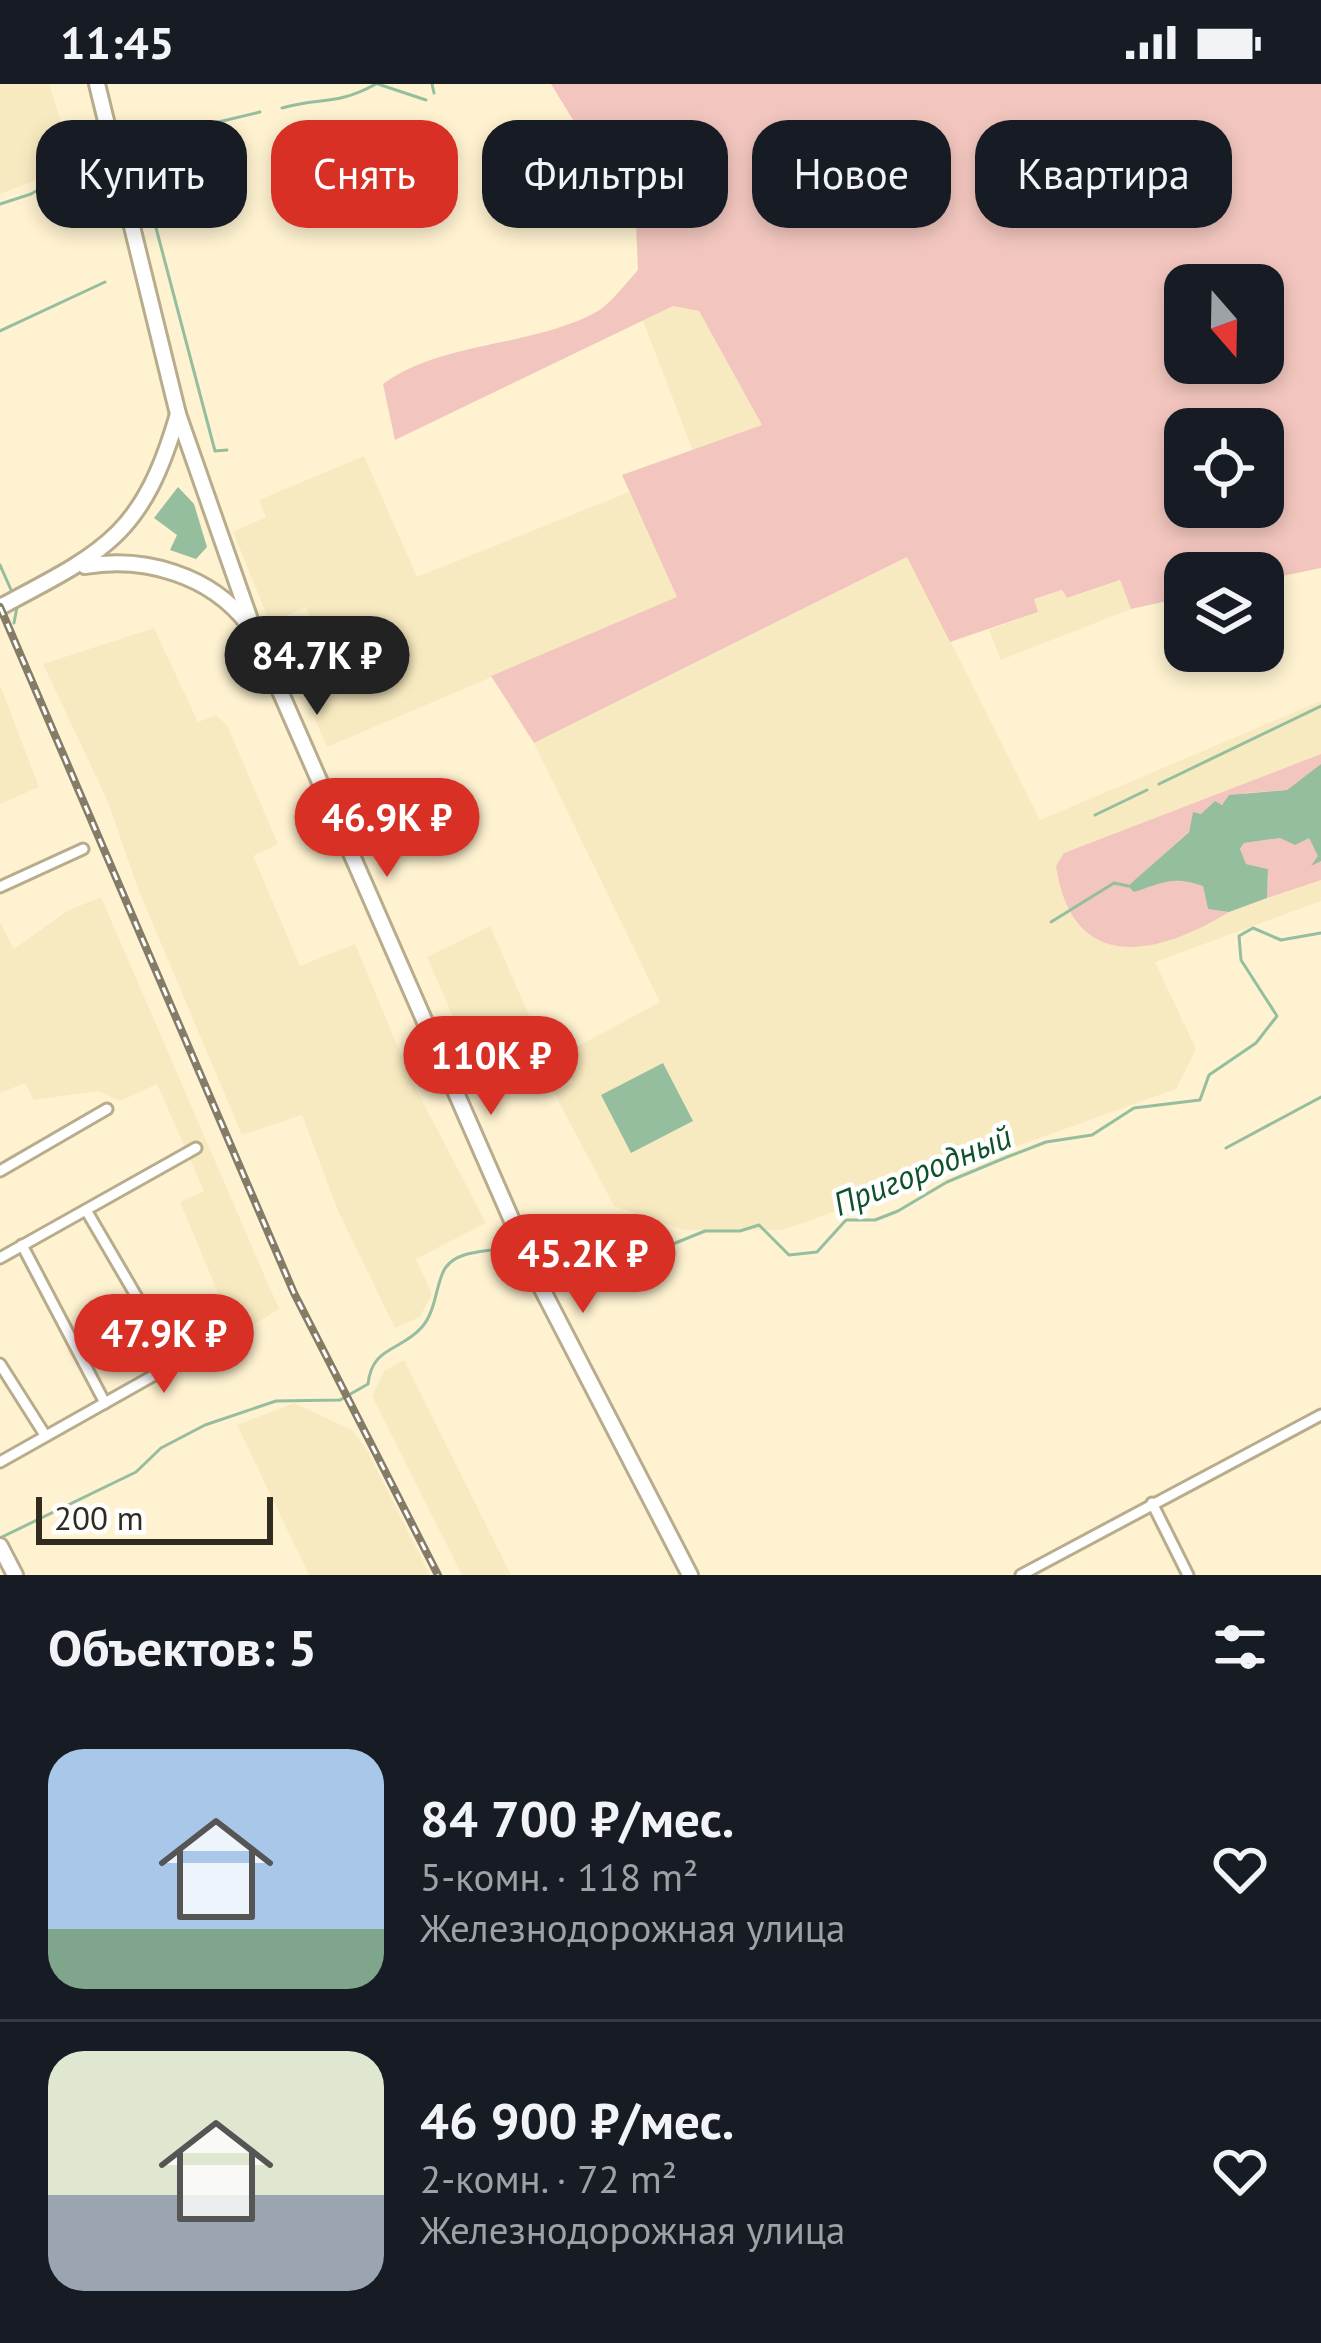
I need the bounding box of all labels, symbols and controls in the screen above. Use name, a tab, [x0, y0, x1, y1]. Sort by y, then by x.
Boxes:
text: 11:45	[60, 13, 174, 71]
chip: Купить	[36, 120, 247, 228]
chip: Снять	[271, 120, 458, 228]
chip: Фильтры	[482, 120, 728, 228]
chip: Новое	[752, 120, 951, 228]
chip: Квартира	[975, 120, 1232, 228]
north arrow	[1164, 264, 1284, 384]
map controls	[1164, 264, 1284, 672]
button: locate	[1164, 408, 1284, 528]
button: layers	[1164, 552, 1284, 672]
pin: 84.7K ₽	[206, 616, 428, 718]
text: 84.7K ₽	[252, 629, 382, 680]
pin: 46.9K ₽	[276, 778, 498, 880]
text: 46.9K ₽	[322, 791, 452, 842]
pin: 110K ₽	[393, 1016, 589, 1118]
text: 110K ₽	[430, 1029, 552, 1080]
water label: Пригородный	[826, 1114, 1018, 1225]
pin: 45.2K ₽	[472, 1214, 694, 1316]
text: 45.2K ₽	[518, 1227, 648, 1278]
pin: 47.9K ₽	[53, 1294, 275, 1396]
text: 47.9K ₽	[101, 1307, 227, 1358]
scale bar	[36, 1491, 273, 1544]
text: 200 m	[54, 1496, 144, 1539]
text: Объектов: 5	[48, 1614, 317, 1680]
icon: filters	[1207, 1614, 1273, 1680]
text: 84 700 ₽/мес.	[420, 1785, 734, 1851]
icon: home	[144, 1797, 288, 1941]
icon: heart	[1207, 1836, 1273, 1902]
text: 5-комн. · 118 m²	[420, 1851, 698, 1902]
text: Железнодорожная улица	[420, 1902, 845, 1953]
text: 46 900 ₽/мес.	[420, 2087, 734, 2153]
icon: home	[144, 2099, 288, 2243]
icon: heart	[1207, 2138, 1273, 2204]
text: 2-комн. · 72 m²	[420, 2153, 677, 2204]
text: Железнодорожная улица	[420, 2204, 845, 2255]

